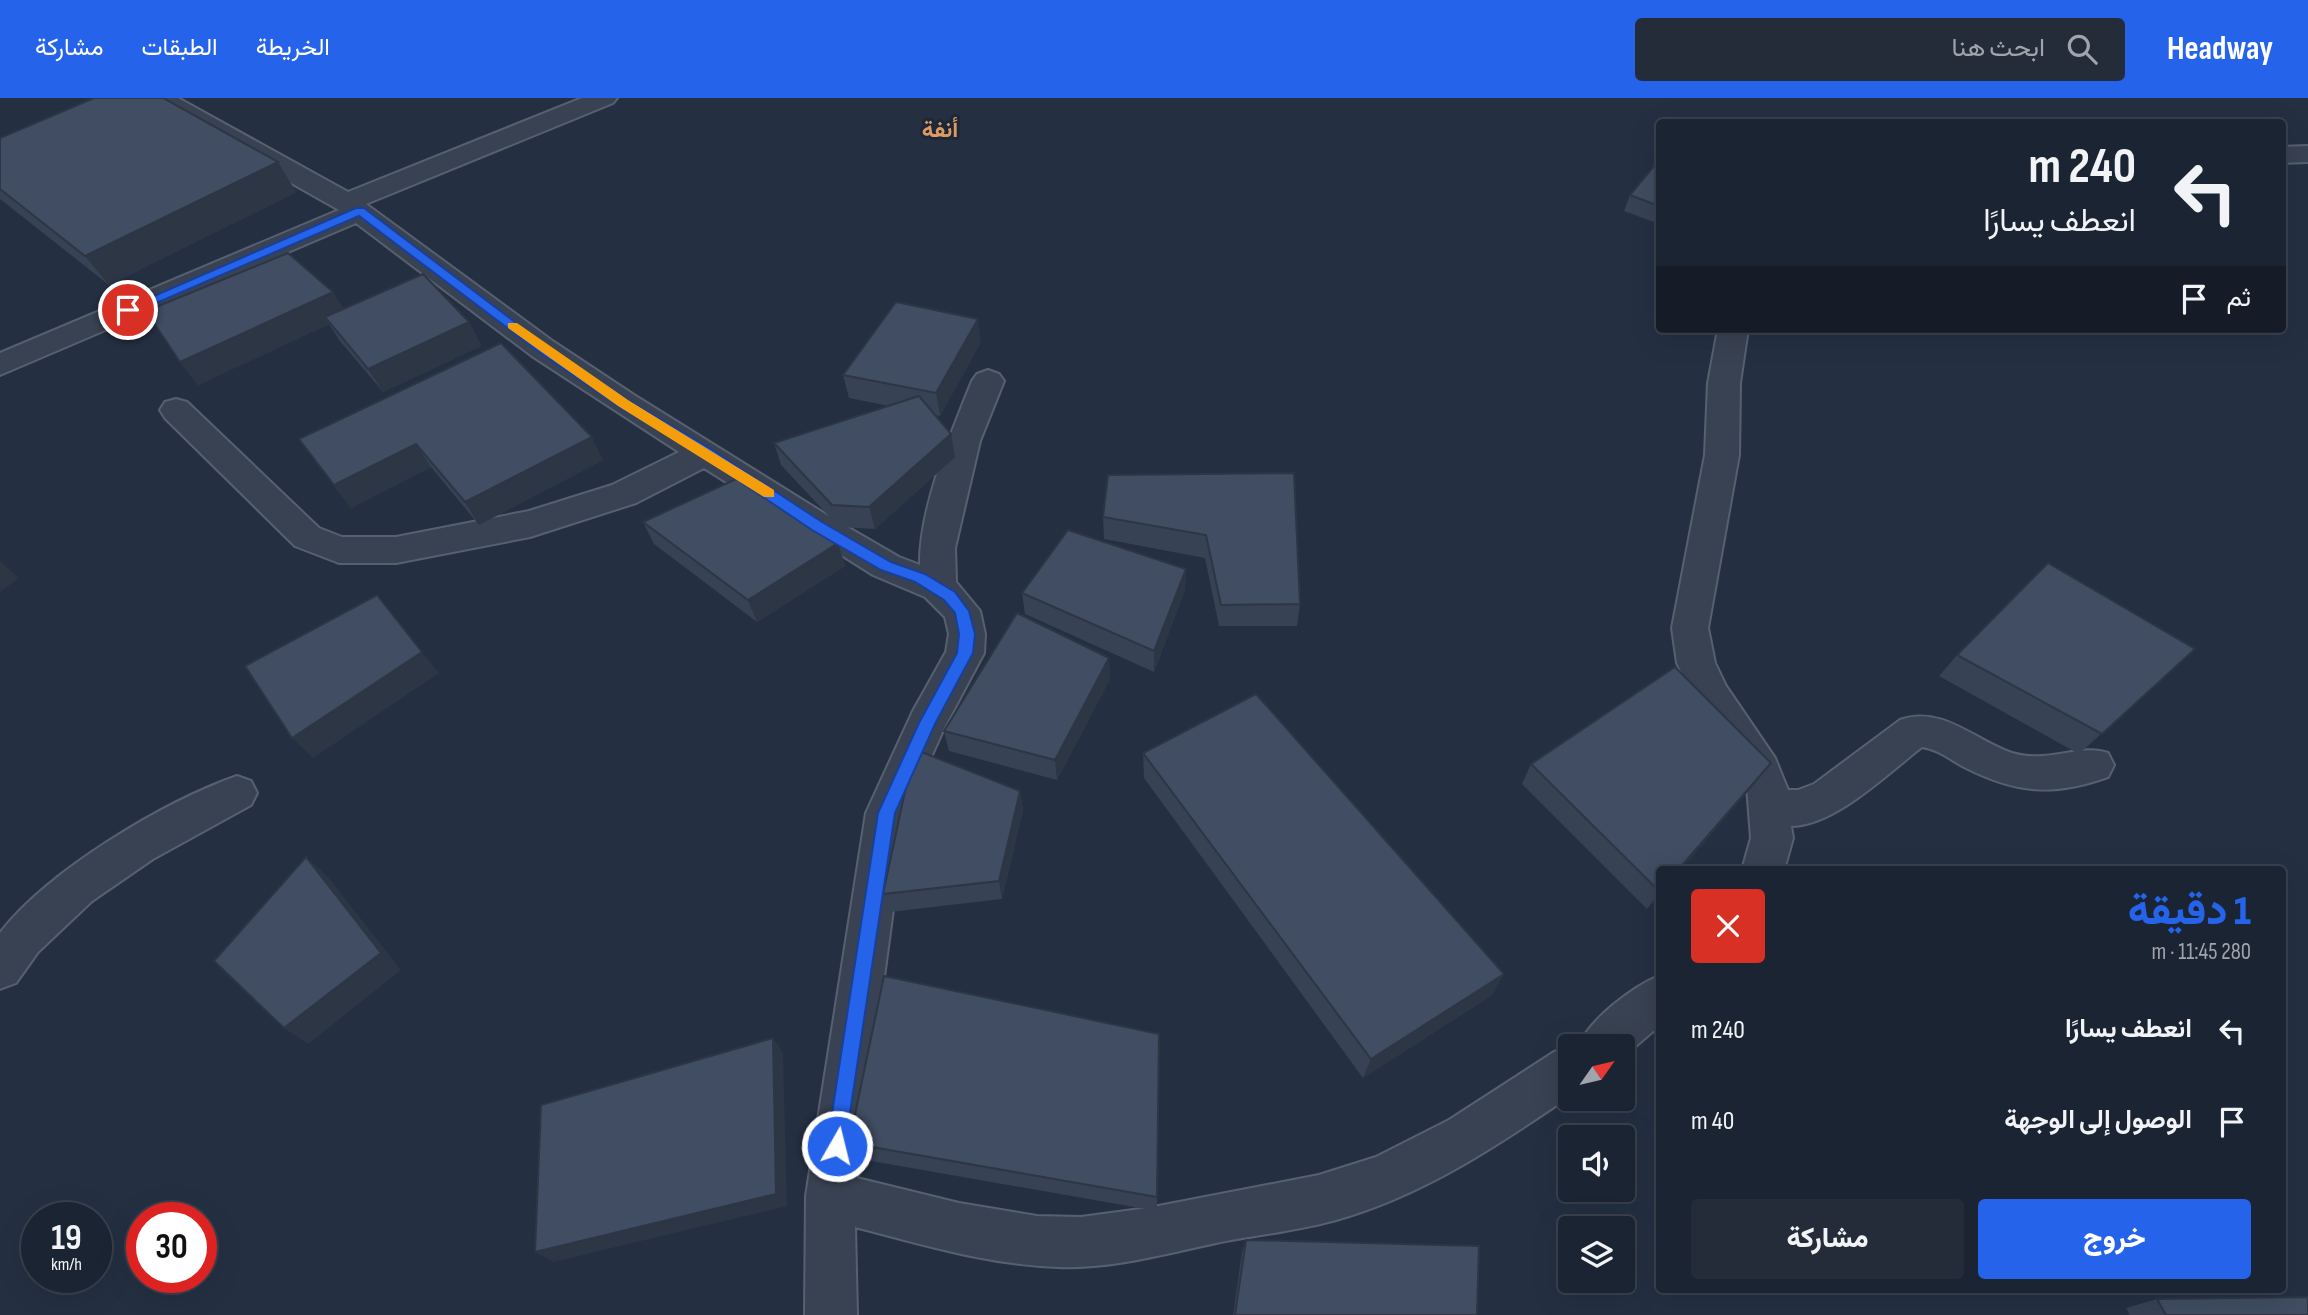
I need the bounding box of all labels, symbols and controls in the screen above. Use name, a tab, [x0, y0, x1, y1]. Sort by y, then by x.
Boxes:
search box	[1635, 18, 2125, 81]
text: Headway	[2167, 29, 2273, 69]
icon: search	[2063, 30, 2101, 68]
text: مشاركة	[35, 33, 103, 62]
text: الطبقات	[141, 33, 218, 62]
text: الخريطة	[256, 33, 330, 62]
text: ابحث هنا	[1952, 33, 2045, 64]
district label: أنفة	[922, 116, 958, 144]
text: 240 m	[2028, 138, 2136, 197]
icon: left	[2160, 147, 2251, 238]
text: انعطف يسارًا	[1983, 202, 2136, 241]
pin	[98, 280, 158, 340]
icon: arrive	[2175, 280, 2213, 318]
text: ثم	[2227, 283, 2251, 314]
icon: arrive	[109, 291, 147, 329]
text: 1 دقيقة	[2128, 886, 2251, 937]
button: close	[1691, 889, 1765, 963]
text: 280 m · 11:45	[2152, 938, 2251, 966]
icon: left	[2213, 1012, 2251, 1050]
text: انعطف يسارًا	[2065, 1014, 2192, 1045]
text: 240 m	[1691, 1015, 1745, 1046]
north arrow	[1558, 1034, 1634, 1111]
map controls	[1558, 1034, 1635, 1293]
icon: arrive	[2213, 1103, 2251, 1141]
text: الوصول إلى الوجهة	[2004, 1105, 2192, 1136]
text: 40 m	[1691, 1106, 1734, 1137]
position arrow	[800, 1109, 874, 1183]
button: sound	[1558, 1125, 1635, 1202]
button: مشاركة	[1691, 1199, 1964, 1279]
button: خروج	[1978, 1199, 2251, 1279]
speed limit sign: 30	[126, 1202, 217, 1293]
button: layers	[1558, 1216, 1635, 1293]
text: 19	[51, 1217, 82, 1260]
text: km/h	[51, 1254, 82, 1275]

